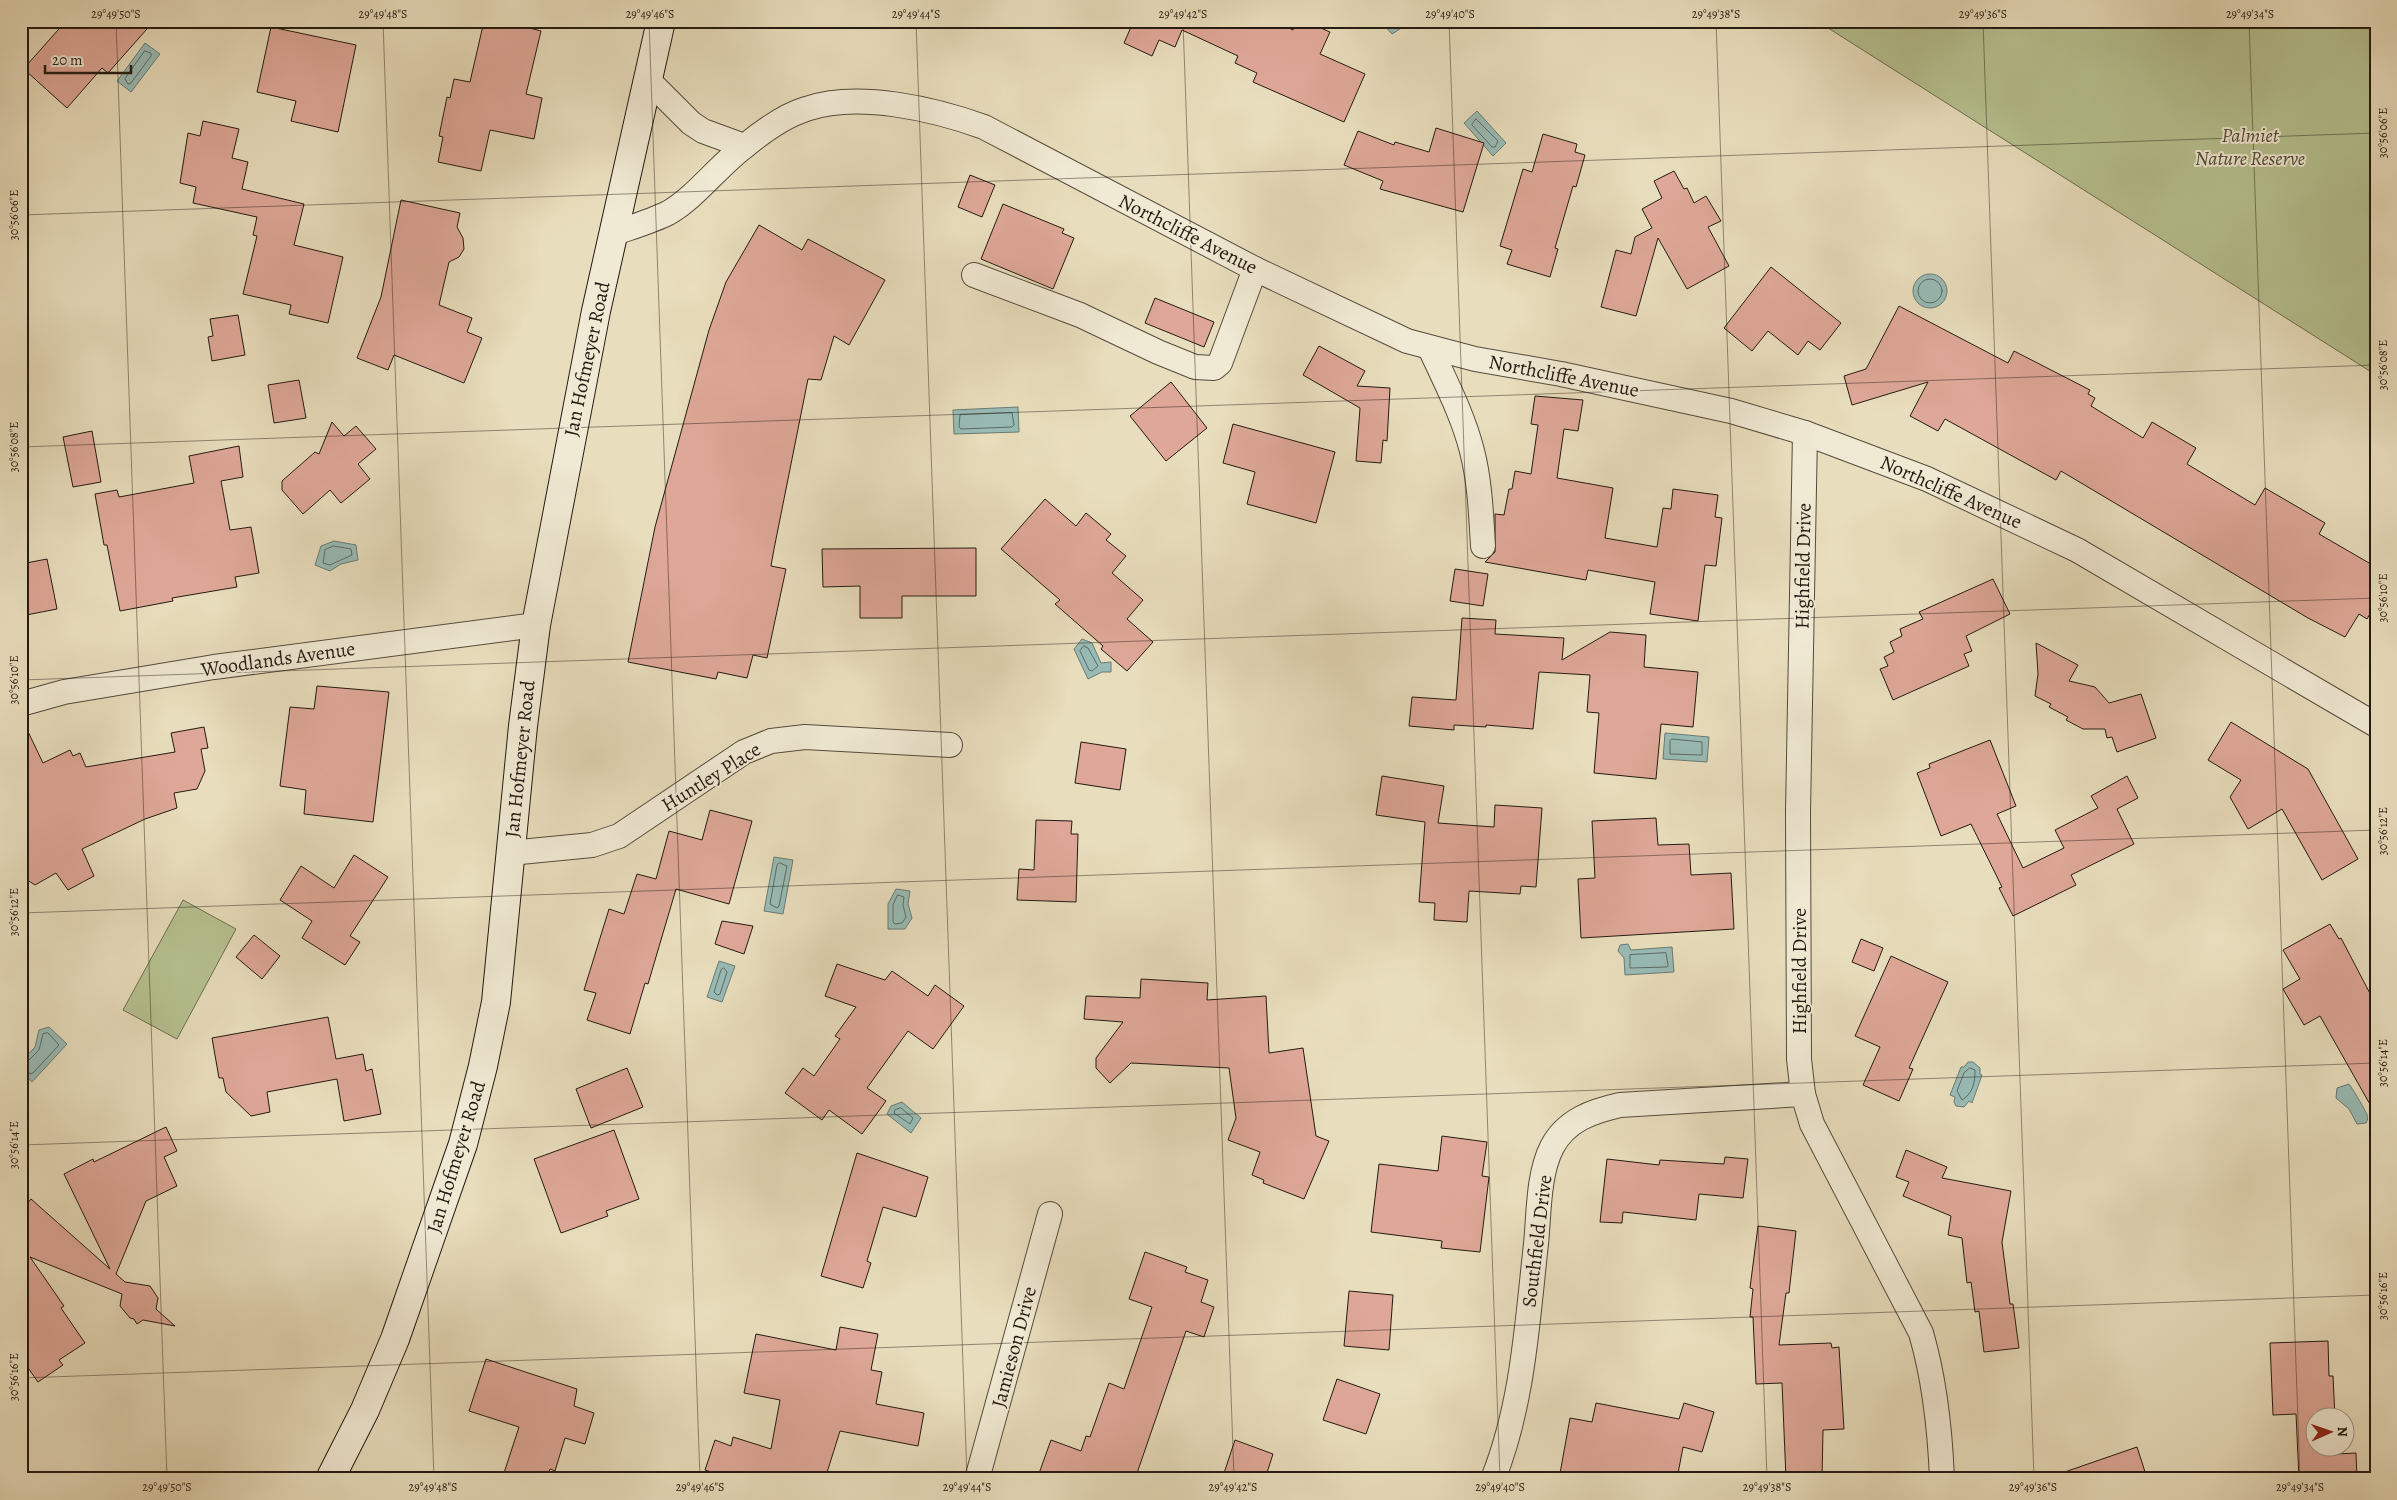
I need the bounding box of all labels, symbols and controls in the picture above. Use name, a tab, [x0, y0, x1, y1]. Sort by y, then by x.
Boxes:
text: 29°49'50"S	[91, 6, 141, 22]
text: 29°49'48"S	[359, 6, 407, 22]
text: 29°49'46"S	[626, 6, 674, 22]
text: 29°49'44"S	[892, 6, 940, 22]
text: 29°49'42"S	[1159, 6, 1207, 22]
text: 29°49'40"S	[1425, 6, 1475, 22]
text: 29°49'38"S	[1692, 6, 1740, 22]
text: 29°49'36"S	[1959, 6, 2007, 22]
text: 29°49'34"S	[2226, 6, 2274, 22]
scale bar	[45, 42, 131, 74]
text: 20 m	[52, 50, 83, 70]
text: 30°56'06"E	[2375, 108, 2391, 158]
park label: Palmiet Nature Reserve	[2195, 122, 2305, 172]
street label: Northcliffe Avenue	[1114, 187, 1262, 281]
text: 30°56'06"E	[6, 190, 22, 240]
street label: Jan Hofmeyer Road	[557, 279, 617, 439]
text: 30°56'08"E	[2375, 340, 2391, 390]
street label: Northcliffe Avenue	[1487, 348, 1642, 404]
text: 30°56'08"E	[6, 422, 22, 472]
street label: Northcliffe Avenue	[1876, 449, 2026, 535]
street label: Highfield Drive	[1788, 503, 1818, 629]
text: 30°56'10"E	[2375, 574, 2391, 623]
street label: Woodlands Avenue	[198, 635, 357, 683]
text: 30°56'10"E	[6, 656, 22, 705]
street label: Jan Hofmeyer Road	[498, 679, 542, 839]
street label: Huntley Place	[656, 736, 766, 818]
text: 30°56'12"E	[2375, 807, 2391, 855]
text: 30°56'12"E	[6, 888, 22, 936]
street label: Highfield Drive	[1786, 908, 1813, 1034]
text: 30°56'14"E	[2375, 1039, 2391, 1087]
street label: Jan Hofmeyer Road	[420, 1077, 492, 1236]
text: 30°56'14"E	[6, 1121, 22, 1169]
street label: Southfield Drive	[1515, 1173, 1559, 1309]
text: 30°56'16"E	[2375, 1272, 2391, 1320]
street label: Jamieson Drive	[985, 1283, 1043, 1411]
text: 30°56'16"E	[6, 1353, 22, 1401]
north arrow	[2304, 1408, 2354, 1458]
text: N	[2333, 1426, 2352, 1437]
text: 29°49'50"S	[142, 1479, 192, 1495]
text: 29°49'48"S	[409, 1479, 457, 1495]
text: 29°49'46"S	[676, 1479, 724, 1495]
text: 29°49'44"S	[943, 1479, 991, 1495]
text: 29°49'42"S	[1209, 1479, 1257, 1495]
text: 29°49'40"S	[1475, 1479, 1525, 1495]
text: 29°49'38"S	[1743, 1479, 1791, 1495]
text: 29°49'36"S	[2009, 1479, 2057, 1495]
text: 29°49'34"S	[2276, 1479, 2324, 1495]

